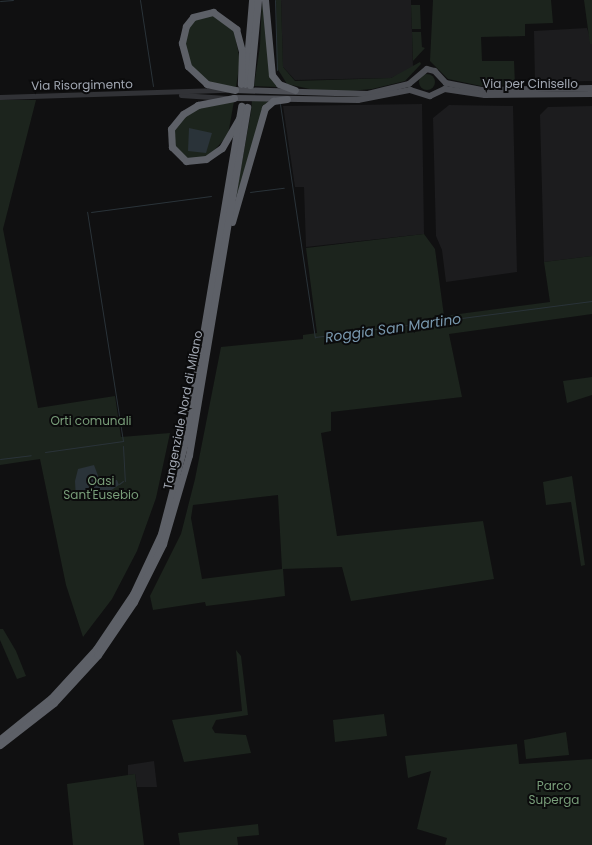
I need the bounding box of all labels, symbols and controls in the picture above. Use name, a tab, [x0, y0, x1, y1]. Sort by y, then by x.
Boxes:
street label: Via Risorgimento	[31, 77, 133, 93]
street label: Via per Cinisello	[482, 77, 578, 91]
water label: Roggia San Martino	[324, 310, 462, 346]
street label: Tangenziale Nord di Milano	[161, 329, 205, 491]
park label: Orti comunali	[50, 414, 132, 428]
park label: Oasi Sant'Eusebio	[63, 474, 139, 502]
park label: Parco Superga	[529, 779, 579, 807]

